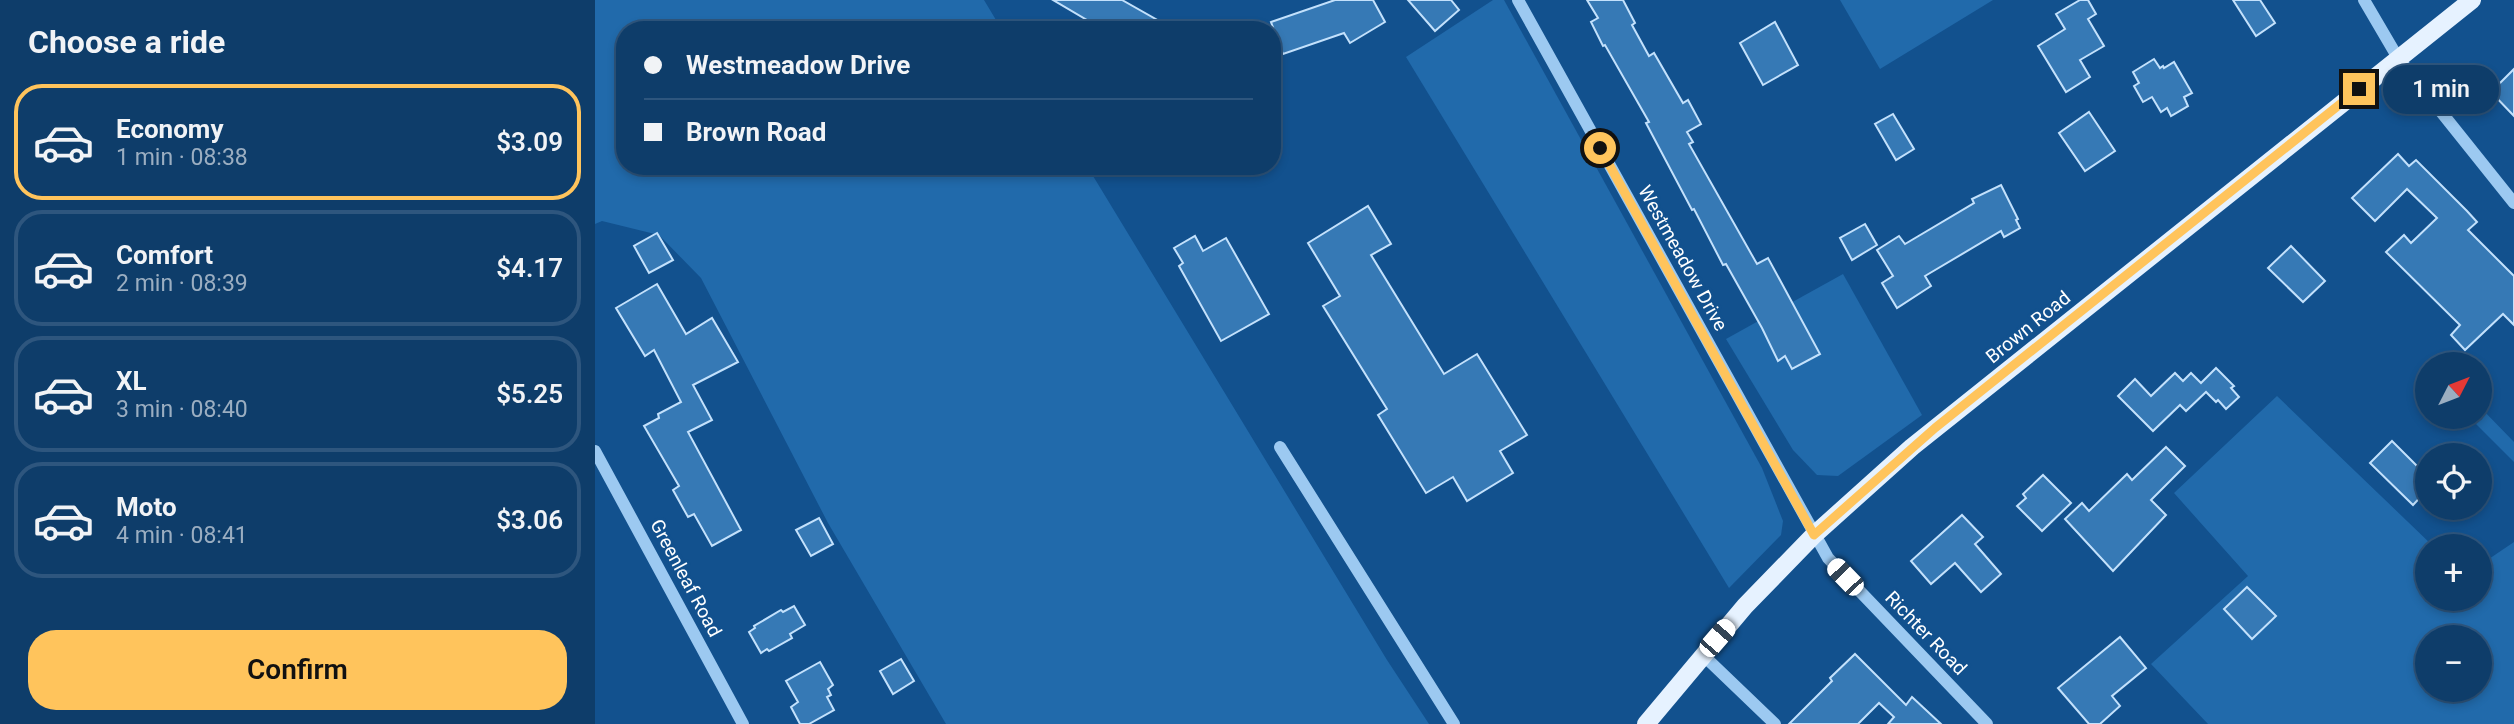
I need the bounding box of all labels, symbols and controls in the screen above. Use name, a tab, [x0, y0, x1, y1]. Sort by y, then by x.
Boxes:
text: Choose a ride	[28, 23, 225, 61]
text: Westmeadow Drive	[686, 50, 910, 80]
callout: 1 min	[2383, 64, 2499, 114]
route end	[2343, 73, 2375, 105]
text: 1 min	[2412, 76, 2470, 103]
icon: car	[32, 111, 95, 174]
text: Economy	[116, 114, 223, 144]
text: Brown Road	[686, 117, 826, 147]
text: $3.09	[496, 127, 563, 157]
route start	[1584, 132, 1616, 164]
text: 1 min · 08:38	[116, 144, 248, 171]
street label: Westmeadow Drive	[1633, 181, 1733, 335]
icon: car	[32, 237, 95, 300]
text: Comfort	[116, 240, 213, 270]
text: $4.17	[496, 253, 563, 283]
text: 2 min · 08:39	[116, 270, 248, 297]
street label: Brown Road	[1981, 286, 2075, 368]
north arrow	[2415, 352, 2492, 429]
map controls	[2415, 352, 2492, 702]
icon: car	[32, 363, 95, 426]
text: XL	[116, 366, 147, 396]
text: $5.25	[496, 379, 563, 409]
text: 3 min · 08:40	[116, 396, 248, 423]
button: locate	[2415, 443, 2492, 520]
icon: car	[32, 489, 95, 552]
text: Moto	[116, 492, 177, 522]
text: $3.06	[496, 505, 563, 535]
street label: Greenleaf Road	[645, 515, 727, 641]
text: 4 min · 08:41	[116, 522, 248, 549]
button: +	[2415, 534, 2492, 611]
car	[1823, 555, 1868, 599]
street label: Richter Road	[1880, 586, 1972, 680]
car	[1696, 615, 1739, 661]
button: −	[2415, 625, 2492, 702]
button: Confirm	[28, 630, 567, 710]

